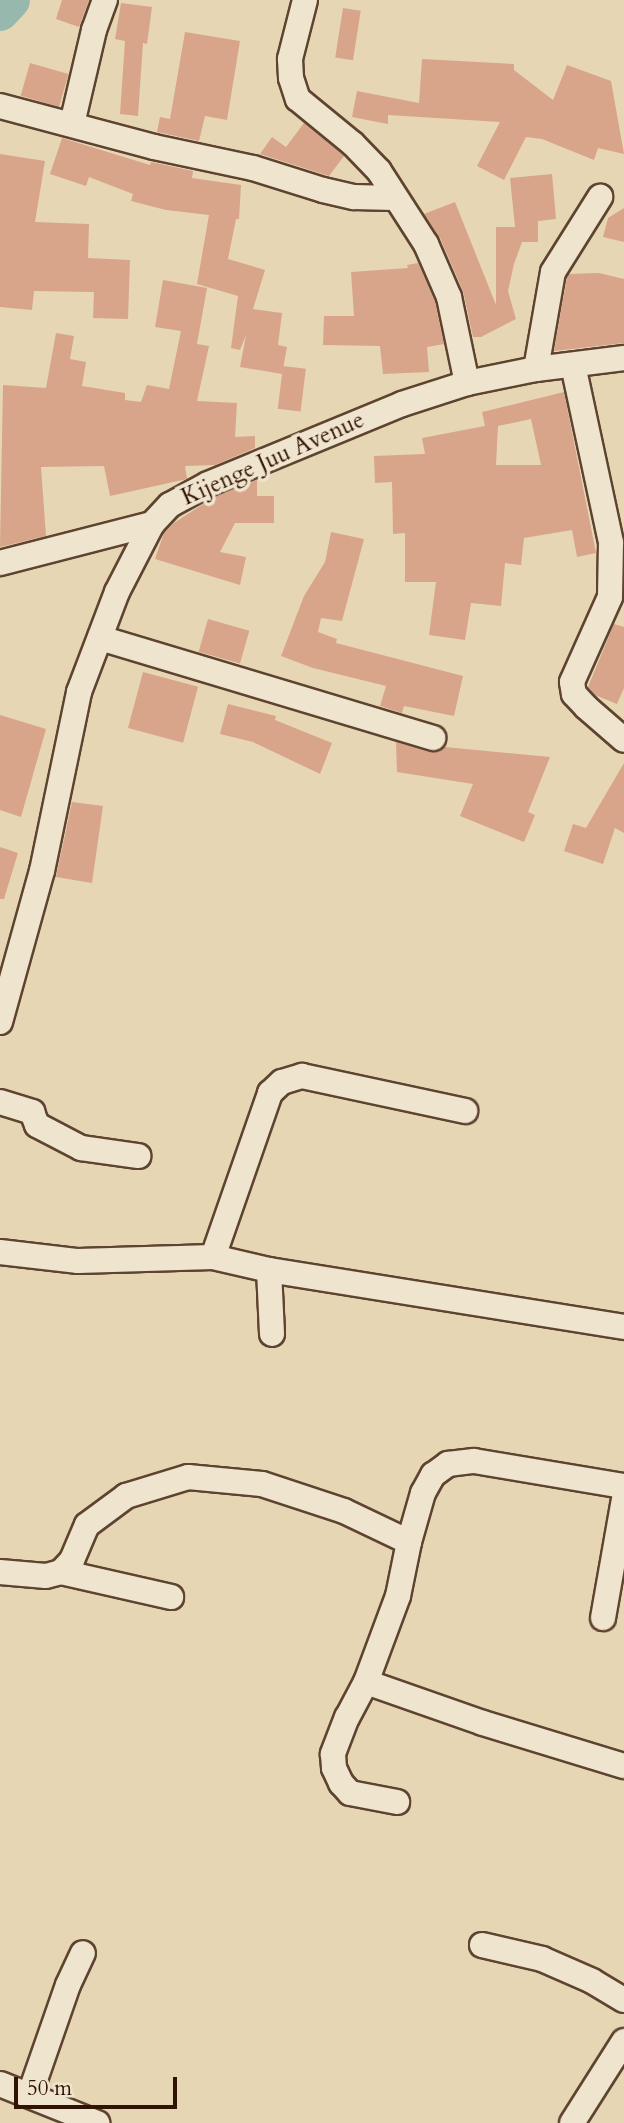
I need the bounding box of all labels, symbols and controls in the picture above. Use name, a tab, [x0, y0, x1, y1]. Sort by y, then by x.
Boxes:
street label: Kijenge Juu Avenue	[177, 406, 369, 512]
scale bar	[18, 2064, 180, 2108]
text: 50 m	[27, 2074, 72, 2103]

